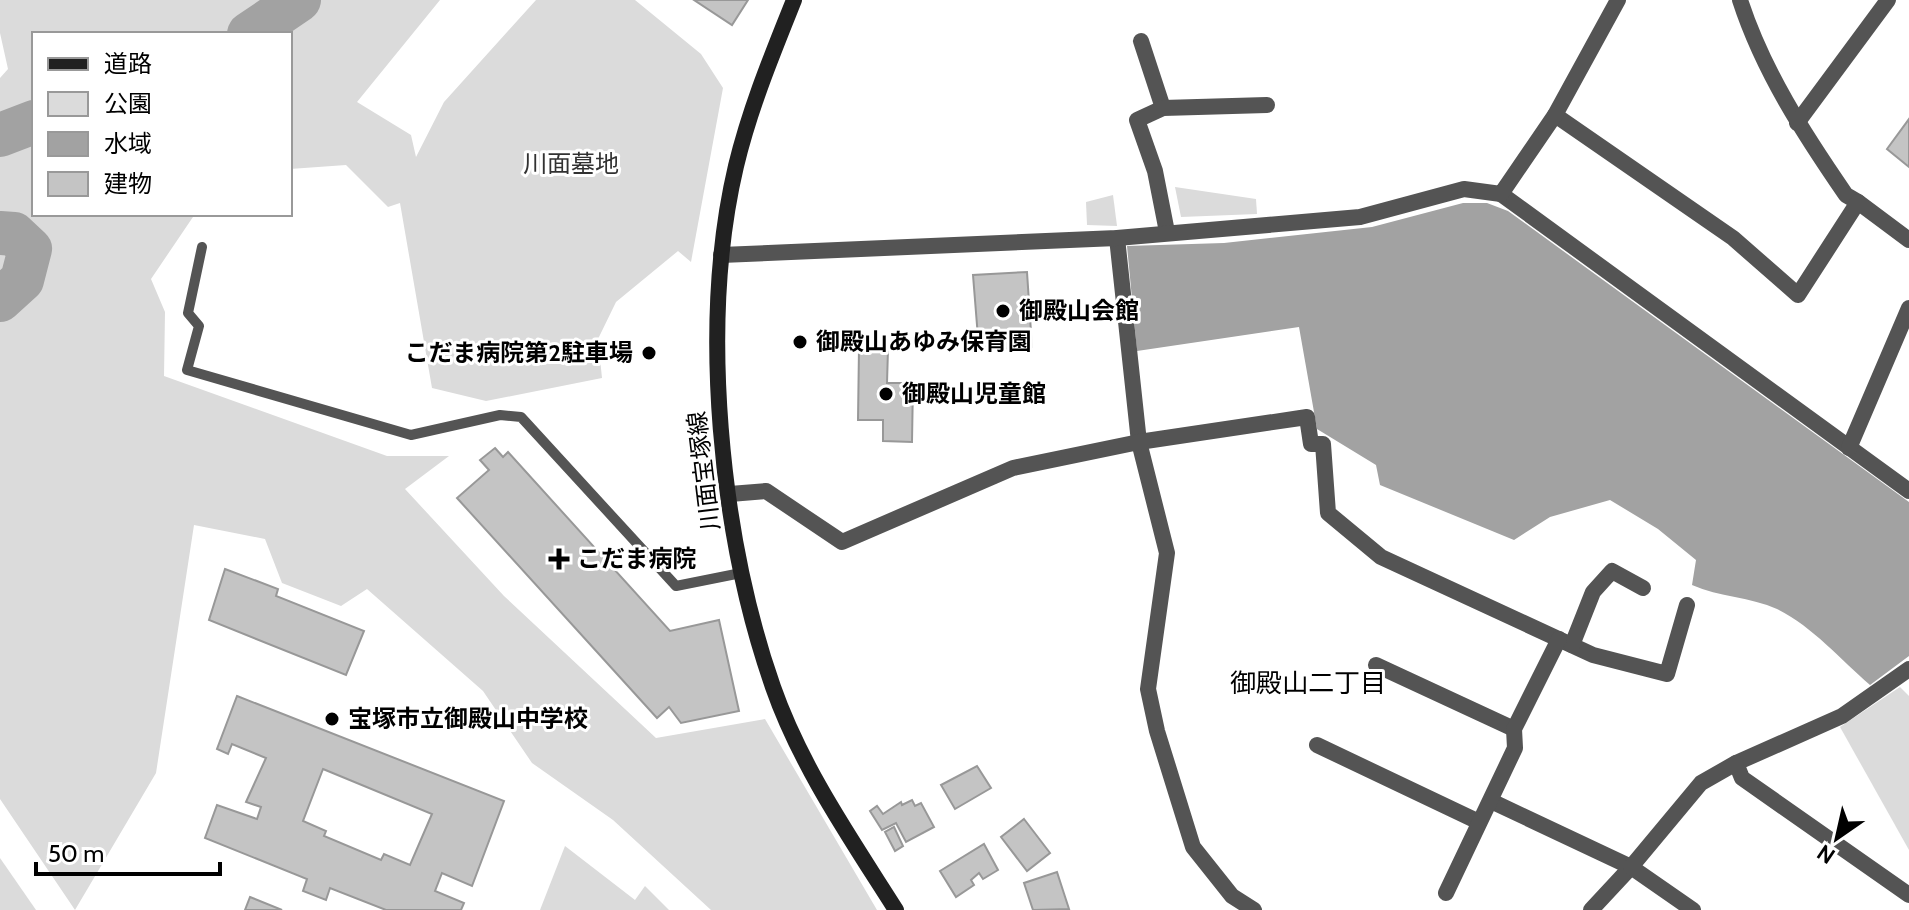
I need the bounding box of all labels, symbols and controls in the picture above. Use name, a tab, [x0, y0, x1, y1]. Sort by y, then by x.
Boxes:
legend	[32, 32, 292, 216]
text: 道路	[104, 49, 152, 78]
text: 公園	[104, 89, 152, 118]
text: 水域	[104, 129, 152, 158]
park label: 川面墓地	[523, 149, 619, 178]
text: 建物	[104, 169, 152, 198]
place label: 御殿山会館	[1019, 296, 1139, 325]
marker: 御殿山会館	[994, 302, 1012, 320]
place label: 御殿山あゆみ保育園	[816, 327, 1032, 356]
marker: 御殿山あゆみ保育園	[791, 333, 809, 351]
place label: こだま病院第2駐車場	[405, 338, 633, 367]
marker: こだま病院第2駐車場	[640, 344, 658, 362]
place label: 御殿山児童館	[902, 379, 1046, 408]
marker: 御殿山児童館	[877, 385, 895, 403]
street label: 川面宝塚線	[682, 410, 725, 532]
place label: こだま病院	[577, 544, 697, 573]
marker: こだま病院	[548, 548, 570, 570]
district label: 御殿山二丁目	[1230, 667, 1386, 699]
place label: 宝塚市立御殿山中学校	[348, 704, 588, 733]
marker: 宝塚市立御殿山中学校	[323, 710, 341, 728]
north arrow	[1797, 798, 1877, 878]
scale bar	[36, 826, 220, 876]
text: 50 m	[48, 839, 104, 868]
text: N	[1812, 839, 1840, 870]

